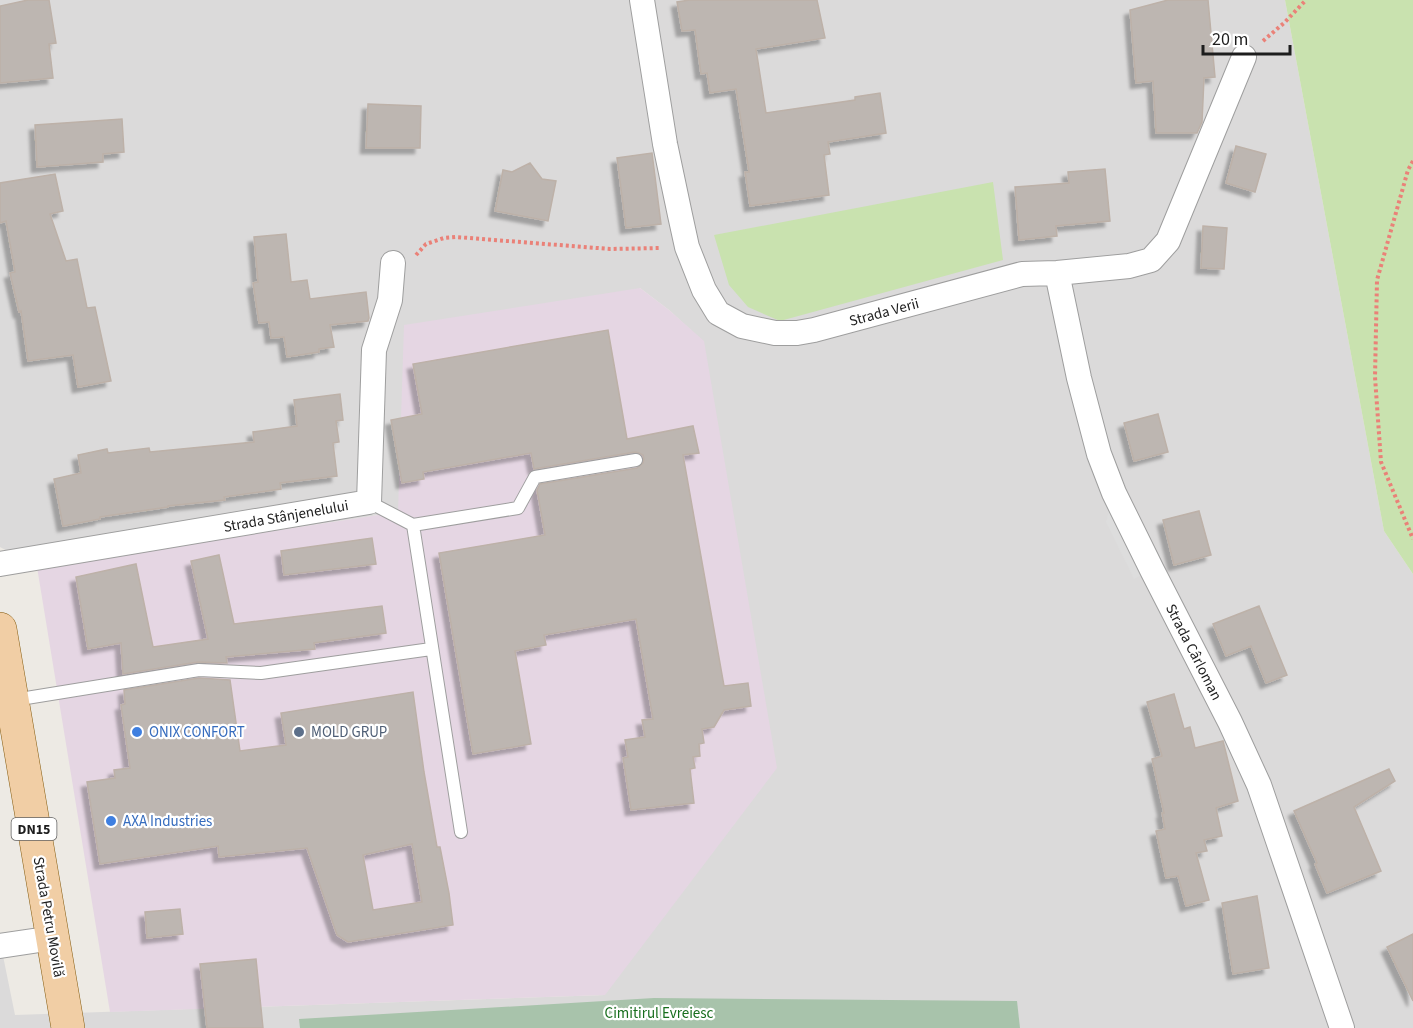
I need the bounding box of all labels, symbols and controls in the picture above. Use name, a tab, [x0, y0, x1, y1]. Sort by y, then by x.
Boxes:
scale bar	[1203, 18, 1290, 56]
text: 20 m	[1212, 27, 1248, 52]
street label: Strada Verii	[847, 293, 921, 332]
street label: Strada Stânjenelului	[222, 495, 350, 538]
street label: Strada Cârloman	[1160, 600, 1227, 704]
place label: ONIX CONFORT	[149, 722, 245, 743]
place label: MOLD GRUP	[311, 722, 387, 743]
marker: ONIX CONFORT	[130, 725, 144, 739]
marker: MOLD GRUP	[292, 725, 306, 739]
place label: AXA Industries	[123, 811, 212, 832]
marker: AXA Industries	[104, 814, 118, 828]
road number: DN15	[12, 818, 57, 840]
street label: Strada Petru Movilă	[28, 855, 69, 979]
park label: Cimitirul Evreiesc	[605, 1003, 714, 1024]

